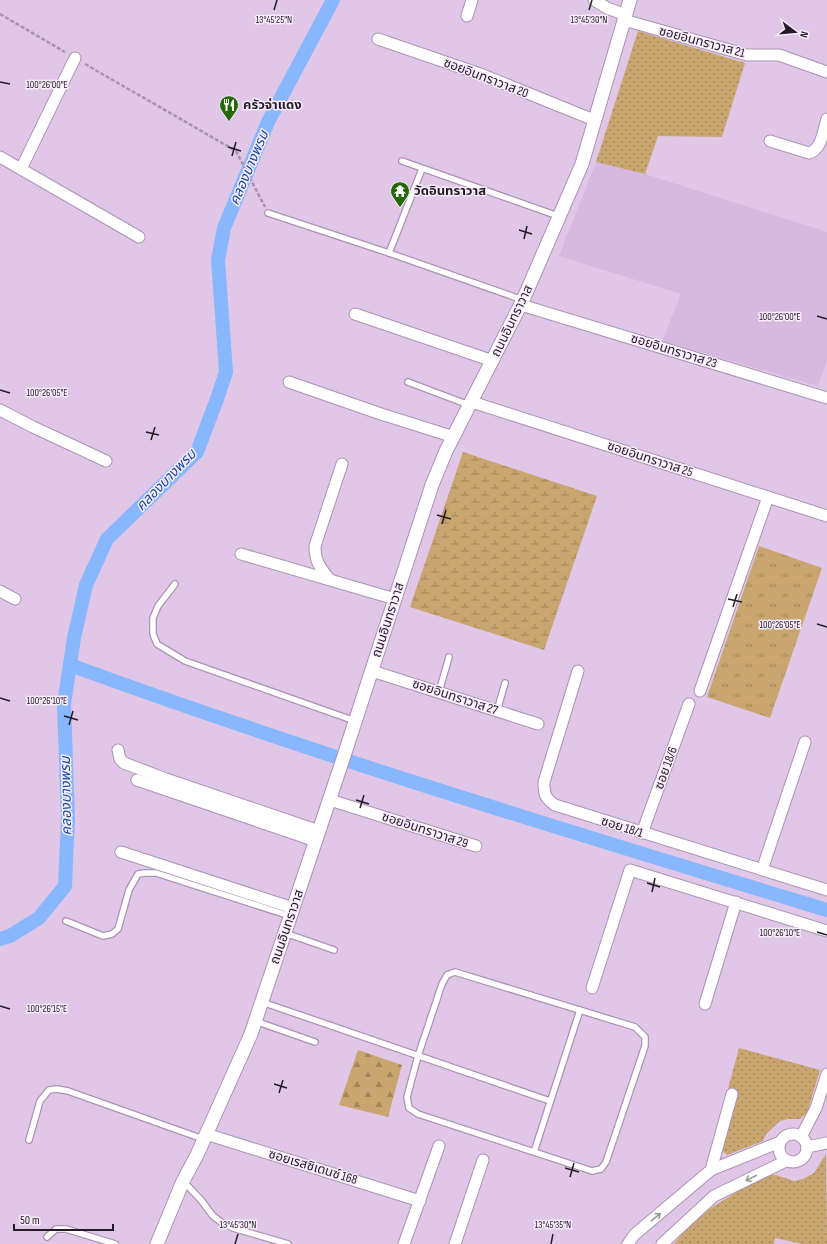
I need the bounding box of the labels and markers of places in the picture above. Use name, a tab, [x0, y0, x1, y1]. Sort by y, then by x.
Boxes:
restaurant icon: ครัวจ่าแดง	[218, 94, 240, 122]
place label: ครัวจ่าแดง	[243, 97, 302, 113]
temple icon: วัดอินทราวาส	[389, 180, 411, 208]
place label: วัดอินทราวาส	[414, 183, 486, 199]

